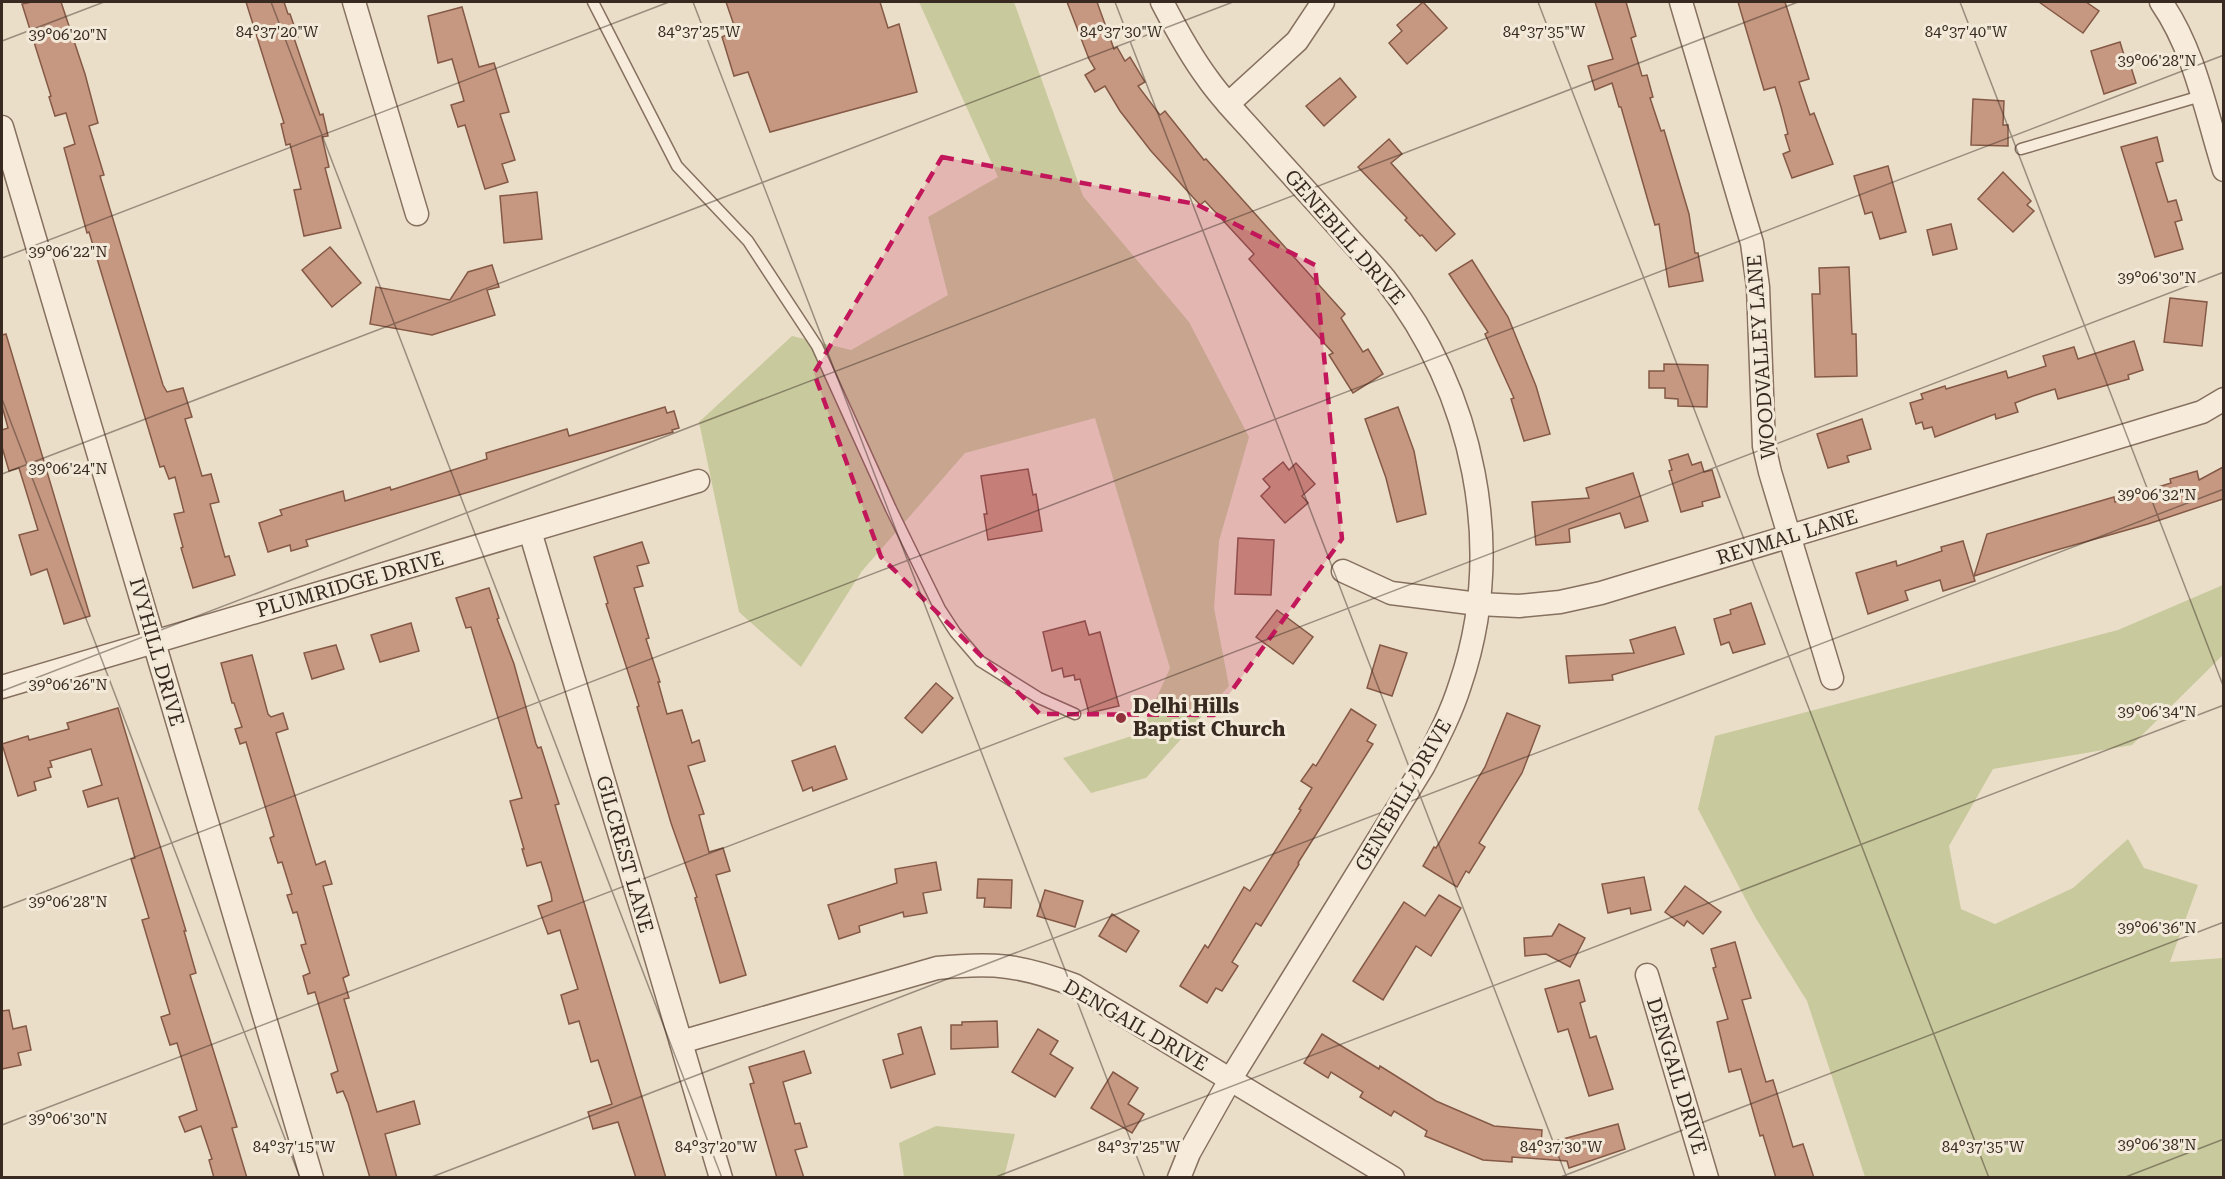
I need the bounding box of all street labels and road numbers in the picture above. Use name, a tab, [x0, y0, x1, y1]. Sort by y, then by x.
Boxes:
street label: GENEBILL DRIVE	[1280, 164, 1410, 310]
street label: WOODVALLEY LANE	[1742, 254, 1780, 460]
street label: REVMAL LANE	[1714, 504, 1860, 570]
street label: PLUMRIDGE DRIVE	[254, 546, 446, 622]
street label: IVYHILL DRIVE	[124, 575, 190, 729]
street label: GENEBILL DRIVE	[1350, 715, 1456, 875]
street label: GILCREST LANE	[591, 773, 659, 935]
street label: DENGAIL DRIVE	[1060, 974, 1212, 1076]
street label: DENGAIL DRIVE	[1642, 995, 1712, 1157]

